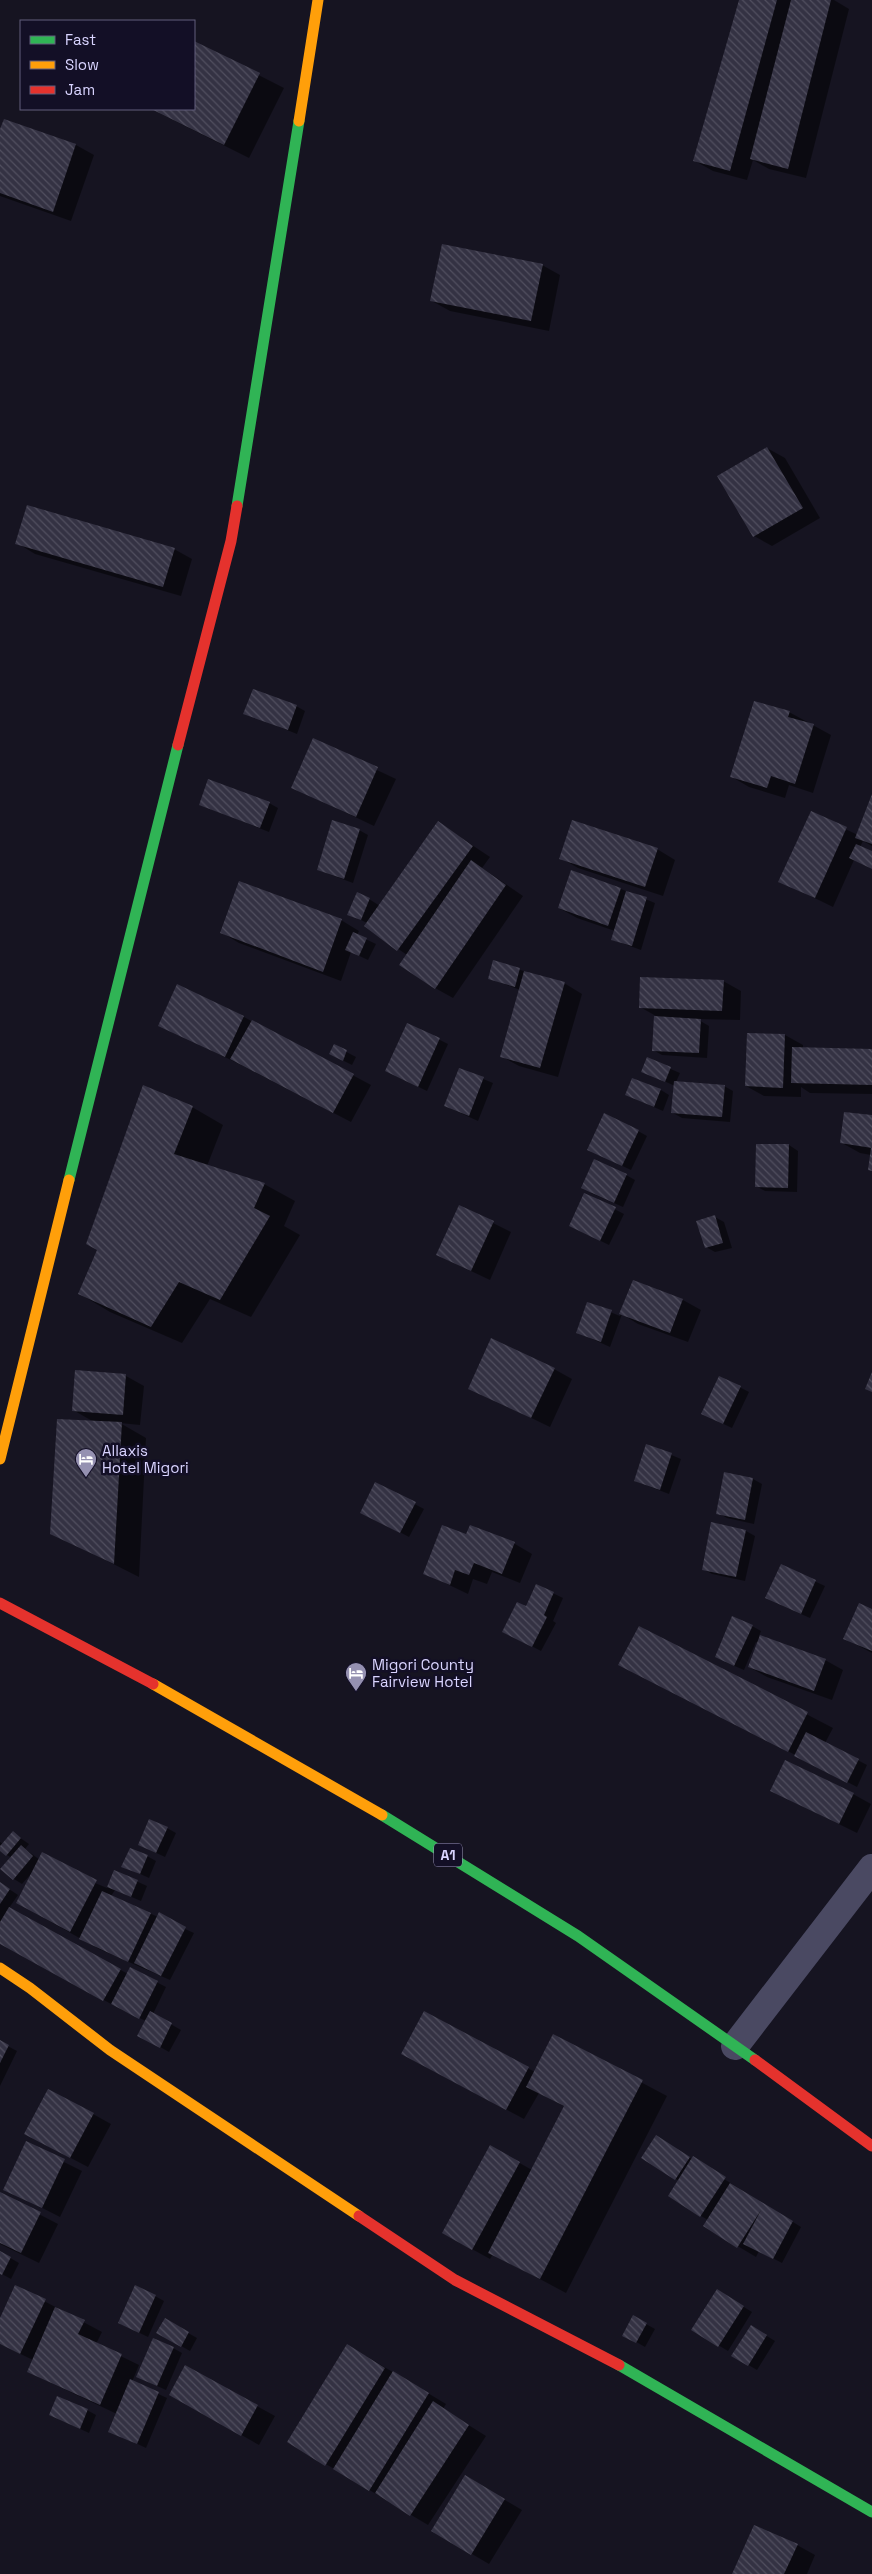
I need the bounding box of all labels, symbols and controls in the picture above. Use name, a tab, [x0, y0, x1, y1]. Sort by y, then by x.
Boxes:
legend	[20, 20, 195, 110]
text: Fast	[65, 30, 96, 49]
text: Slow	[65, 55, 99, 74]
text: Jam	[65, 80, 95, 99]
place label: Allaxis Hotel Migori	[102, 1441, 189, 1477]
hotel icon: Allaxis Hotel Migori	[74, 1447, 98, 1478]
place label: Migori County Fairview Hotel	[372, 1655, 474, 1691]
hotel icon: Migori County Fairview Hotel	[344, 1661, 368, 1692]
road number: A1	[434, 1844, 462, 1866]

